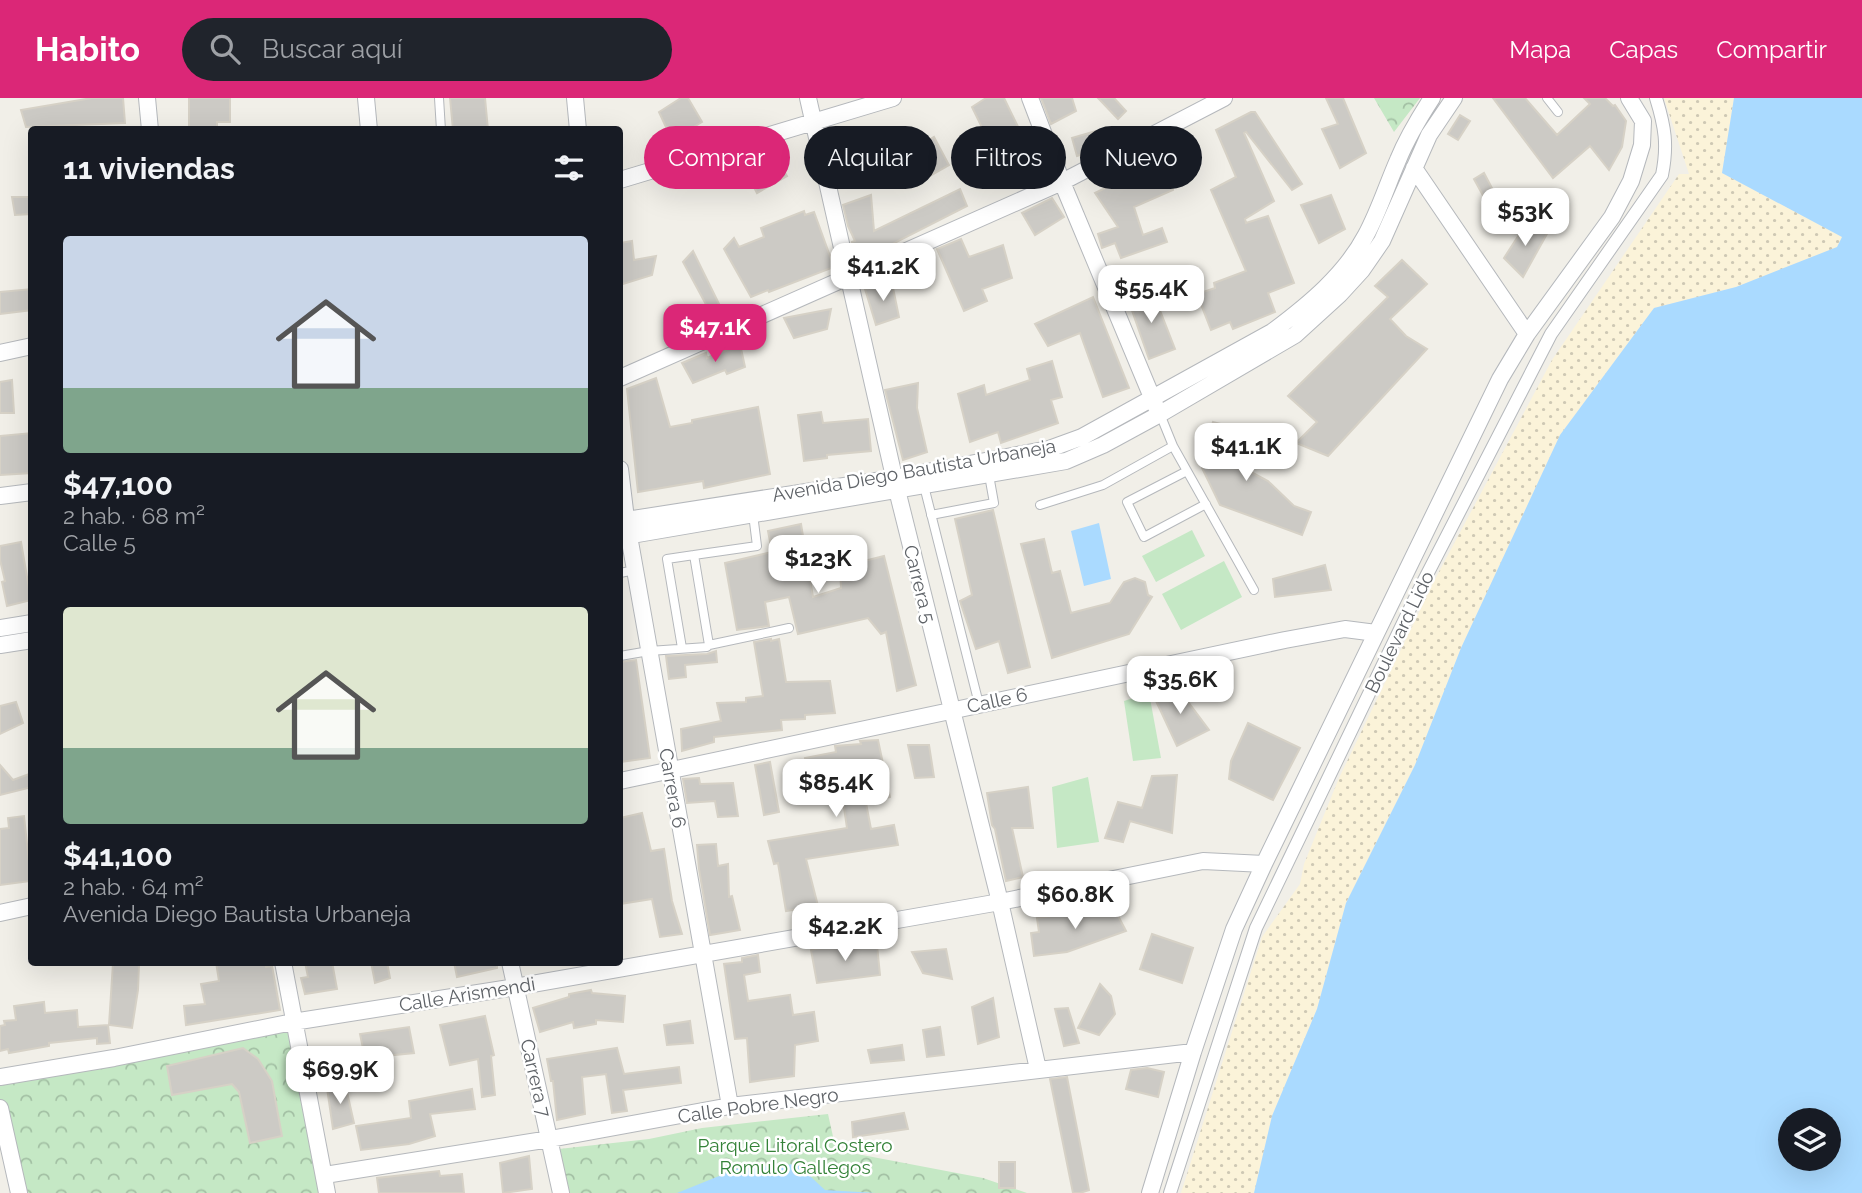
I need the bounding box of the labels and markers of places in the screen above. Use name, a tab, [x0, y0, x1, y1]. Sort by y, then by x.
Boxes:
pin: $53K	[1484, 188, 1566, 248]
pin: $41.2K	[826, 244, 940, 303]
pin: $55.4K	[1094, 266, 1208, 325]
pin: $47.1K	[658, 304, 772, 364]
pin: $41.1K	[1189, 424, 1303, 483]
pin: $123K	[769, 536, 867, 595]
pin: $35.6K	[1123, 656, 1237, 716]
pin: $85.4K	[779, 760, 893, 819]
pin: $60.8K	[1018, 872, 1132, 931]
pin: $42.2K	[788, 904, 902, 963]
pin: $69.9K	[283, 1046, 397, 1106]

